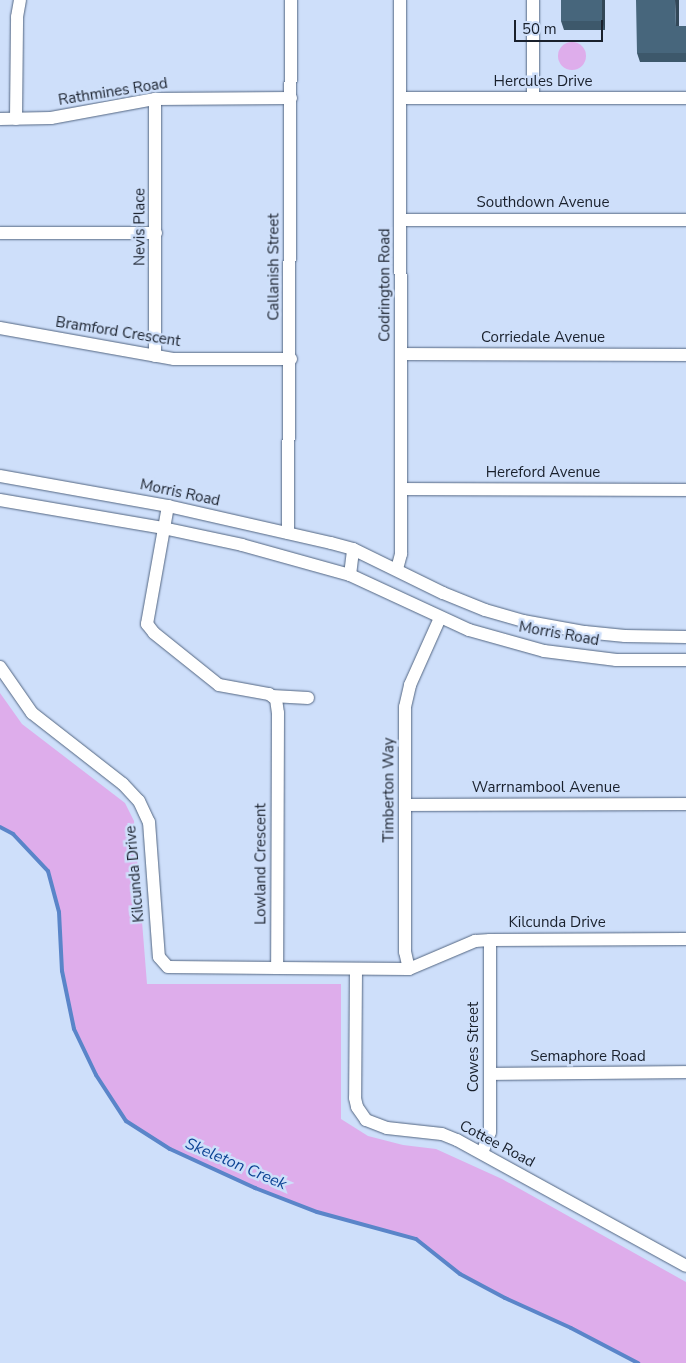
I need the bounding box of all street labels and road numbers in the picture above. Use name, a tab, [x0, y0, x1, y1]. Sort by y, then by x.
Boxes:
street label: Hercules Drive	[493, 73, 593, 91]
street label: Rathmines Road	[57, 74, 169, 110]
street label: Nevis Place	[131, 188, 149, 266]
street label: Southdown Avenue	[477, 194, 609, 212]
street label: Callanish Street	[265, 213, 283, 321]
street label: Codrington Road	[376, 228, 394, 342]
street label: Bramford Crescent	[54, 313, 182, 351]
street label: Corriedale Avenue	[481, 329, 605, 347]
street label: Hereford Avenue	[486, 464, 600, 482]
street label: Morris Road	[138, 476, 222, 510]
street label: Morris Road	[517, 618, 601, 650]
street label: Timberton Way	[380, 738, 398, 842]
street label: Warrnambool Avenue	[472, 779, 620, 797]
street label: Lowland Crescent	[252, 803, 270, 925]
street label: Kilcunda Drive	[122, 825, 148, 923]
street label: Kilcunda Drive	[508, 914, 606, 932]
street label: Cowes Street	[465, 1002, 483, 1092]
street label: Semaphore Road	[530, 1048, 646, 1066]
street label: Cottee Road	[456, 1117, 538, 1171]

